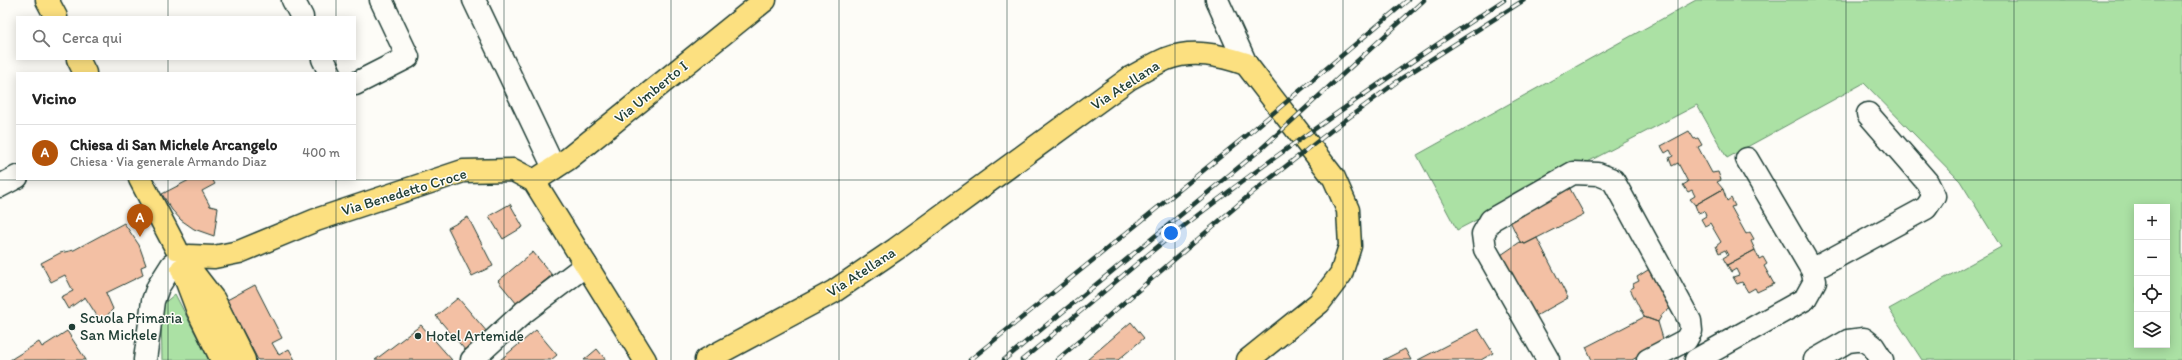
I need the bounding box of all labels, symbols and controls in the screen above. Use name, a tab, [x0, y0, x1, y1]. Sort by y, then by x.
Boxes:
search box	[16, 16, 356, 60]
icon: search	[30, 27, 52, 49]
text: Cerca qui	[62, 29, 122, 47]
street label: Via Atellana	[1087, 56, 1163, 114]
street label: Via Umberto I	[611, 57, 691, 127]
text: Vicino	[32, 88, 76, 108]
text: Chiesa di San Michele Arcangelo	[70, 136, 277, 154]
text: A	[41, 145, 49, 160]
text: 400 m	[302, 145, 340, 160]
text: Chiesa · Via generale Armando Diaz	[70, 154, 267, 169]
street label: Via Benedetto Croce	[339, 164, 469, 220]
pin: A	[127, 204, 153, 237]
map controls	[2134, 204, 2170, 348]
button: +	[2134, 204, 2170, 240]
your location	[1161, 223, 1181, 243]
button: −	[2134, 240, 2170, 276]
street label: Via Atellana	[823, 243, 899, 301]
button: locate	[2134, 276, 2170, 312]
place label: Scuola Primaria San Michele	[80, 309, 183, 344]
button: layers	[2134, 312, 2170, 348]
marker: Scuola Primaria San Michele	[67, 322, 77, 332]
place label: Hotel Artemide	[426, 327, 524, 345]
marker: Hotel Artemide	[413, 331, 423, 341]

